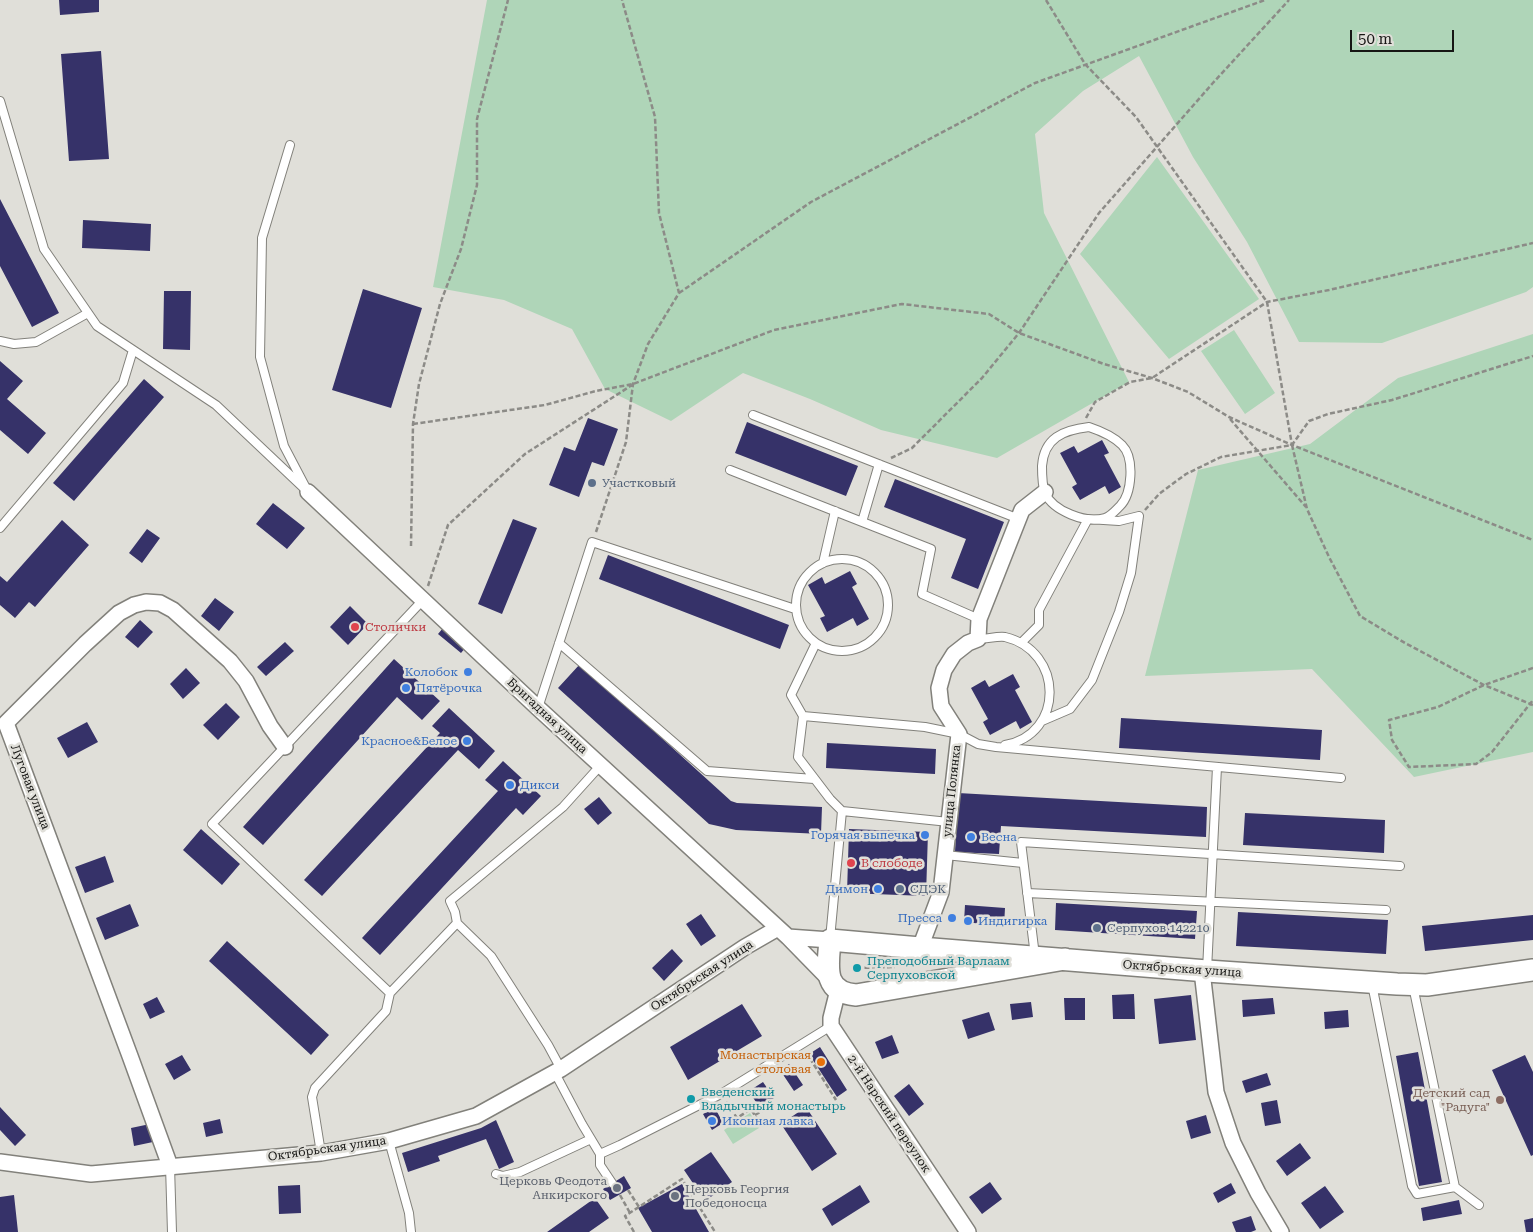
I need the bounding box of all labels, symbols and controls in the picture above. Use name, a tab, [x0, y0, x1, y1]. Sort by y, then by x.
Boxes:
scale bar	[1353, 20, 1457, 52]
text: 50 m	[1358, 30, 1392, 48]
place label: Участковый	[602, 476, 676, 490]
marker: Участковый	[586, 477, 598, 489]
place label: Столички	[365, 620, 426, 634]
marker: Столички	[349, 621, 361, 633]
place label: Колобок	[405, 665, 458, 679]
marker: Колобок	[462, 666, 474, 678]
street label: Бригадная улица	[504, 675, 590, 757]
place label: Пятёрочка	[416, 681, 482, 695]
marker: Пятёрочка	[400, 682, 412, 694]
place label: Красное&Белое	[361, 734, 457, 748]
marker: Красное&Белое	[461, 735, 473, 747]
street label: Луговая улица	[7, 743, 53, 831]
street label: улица Полянка	[940, 744, 964, 838]
place label: Дикси	[520, 778, 560, 792]
marker: Дикси	[504, 779, 516, 791]
place label: Горячая выпечка	[811, 828, 915, 842]
marker: Горячая выпечка	[919, 829, 931, 841]
place label: Весна	[981, 830, 1017, 844]
marker: Весна	[965, 831, 977, 843]
place label: В слободе	[861, 856, 923, 870]
marker: В слободе	[845, 857, 857, 869]
place label: Димон	[825, 882, 868, 896]
place label: СДЭК	[910, 882, 946, 896]
marker: Димон	[872, 883, 884, 895]
marker: СДЭК	[894, 883, 906, 895]
place label: Пресса	[898, 911, 942, 925]
marker: Пресса	[946, 912, 958, 924]
place label: Индигирка	[978, 914, 1047, 928]
marker: Индигирка	[962, 915, 974, 927]
place label: Серпухов 142210	[1107, 921, 1210, 935]
marker: Серпухов 142210	[1091, 922, 1103, 934]
street label: Октябрьская улица	[648, 938, 756, 1014]
place label: Преподобный Варлаам Серпуховской	[867, 954, 1010, 982]
street label: Октябрьская улица	[1122, 958, 1242, 980]
marker: Преподобный Варлаам Серпуховской	[851, 962, 863, 974]
place label: Монастырская столовая	[720, 1048, 811, 1076]
street label: 2-й Нарский переулок	[844, 1052, 934, 1176]
marker: Монастырская столовая	[815, 1056, 827, 1068]
place label: Введенский Владычный монастырь	[701, 1085, 846, 1113]
place label: Детский сад "Радуга"	[1413, 1086, 1490, 1114]
marker: Введенский Владычный монастырь	[685, 1093, 697, 1105]
marker: Детский сад "Радуга"	[1494, 1094, 1506, 1106]
place label: Иконная лавка	[722, 1114, 814, 1128]
marker: Иконная лавка	[706, 1115, 718, 1127]
street label: Октябрьская улица	[267, 1134, 387, 1164]
place label: Церковь Феодота Анкирского	[499, 1174, 607, 1202]
marker: Церковь Феодота Анкирского	[611, 1182, 623, 1194]
place label: Церковь Георгия Победоносца	[685, 1182, 789, 1210]
marker: Церковь Георгия Победоносца	[669, 1190, 681, 1202]

